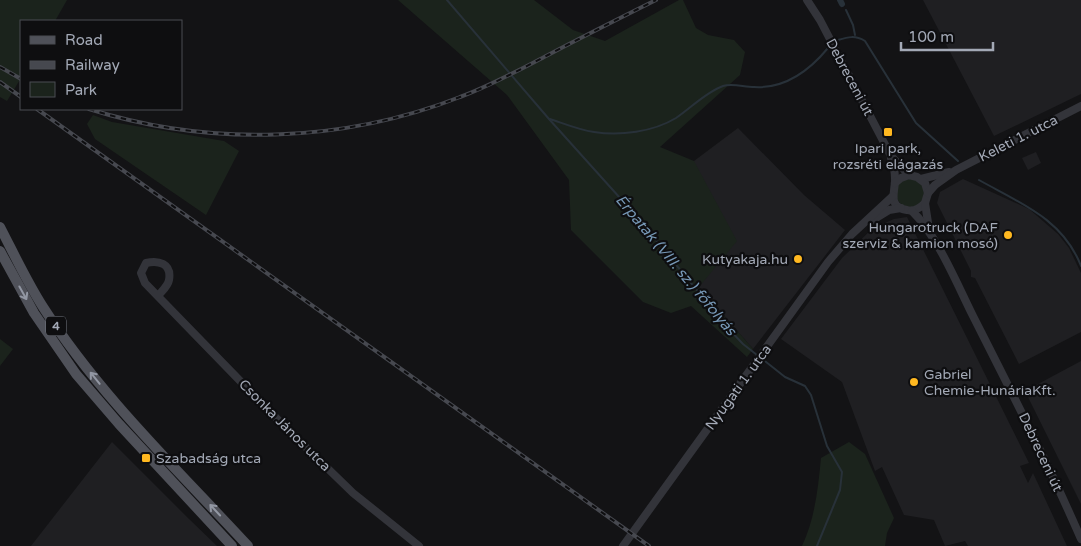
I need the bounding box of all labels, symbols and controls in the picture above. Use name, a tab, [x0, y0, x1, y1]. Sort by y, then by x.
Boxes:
legend	[20, 20, 182, 110]
scale bar	[901, 20, 994, 52]
text: 100 m	[908, 28, 954, 46]
text: Road	[65, 31, 103, 49]
street label: Debreceni út	[822, 36, 877, 119]
text: Railway	[65, 56, 120, 74]
text: Park	[65, 81, 97, 99]
street label: Keleti 1. utca	[976, 111, 1061, 166]
marker: Ipari park, rozsréti elágazás	[882, 126, 894, 138]
place label: Ipari park, rozsréti elágazás	[833, 140, 943, 173]
water label: Érpatak (VIII. sz.) főfolyás	[612, 191, 741, 340]
place label: Hungarotruck (DAF szerviz & kamion mosó)	[843, 219, 998, 252]
marker: Hungarotruck (DAF szerviz & kamion mosó)	[1002, 229, 1014, 241]
place label: Kutyakaja.hu	[702, 251, 788, 268]
marker: Kutyakaja.hu	[792, 253, 804, 265]
one-way arrow	[18, 286, 28, 301]
road number: 4	[46, 316, 66, 336]
street label: Nyugati 1. utca	[702, 341, 775, 433]
place label: Gabriel Chemie-HunáriaKft.	[924, 366, 1056, 399]
one-way arrow	[90, 372, 101, 385]
street label: Csonka János utca	[235, 376, 334, 475]
marker: Gabriel Chemie-HunáriaKft.	[908, 376, 920, 388]
street label: Debreceni út	[1015, 410, 1066, 495]
place label: Szabadság utca	[156, 450, 261, 467]
marker: Szabadság utca	[140, 452, 152, 464]
one-way arrow	[209, 504, 221, 517]

